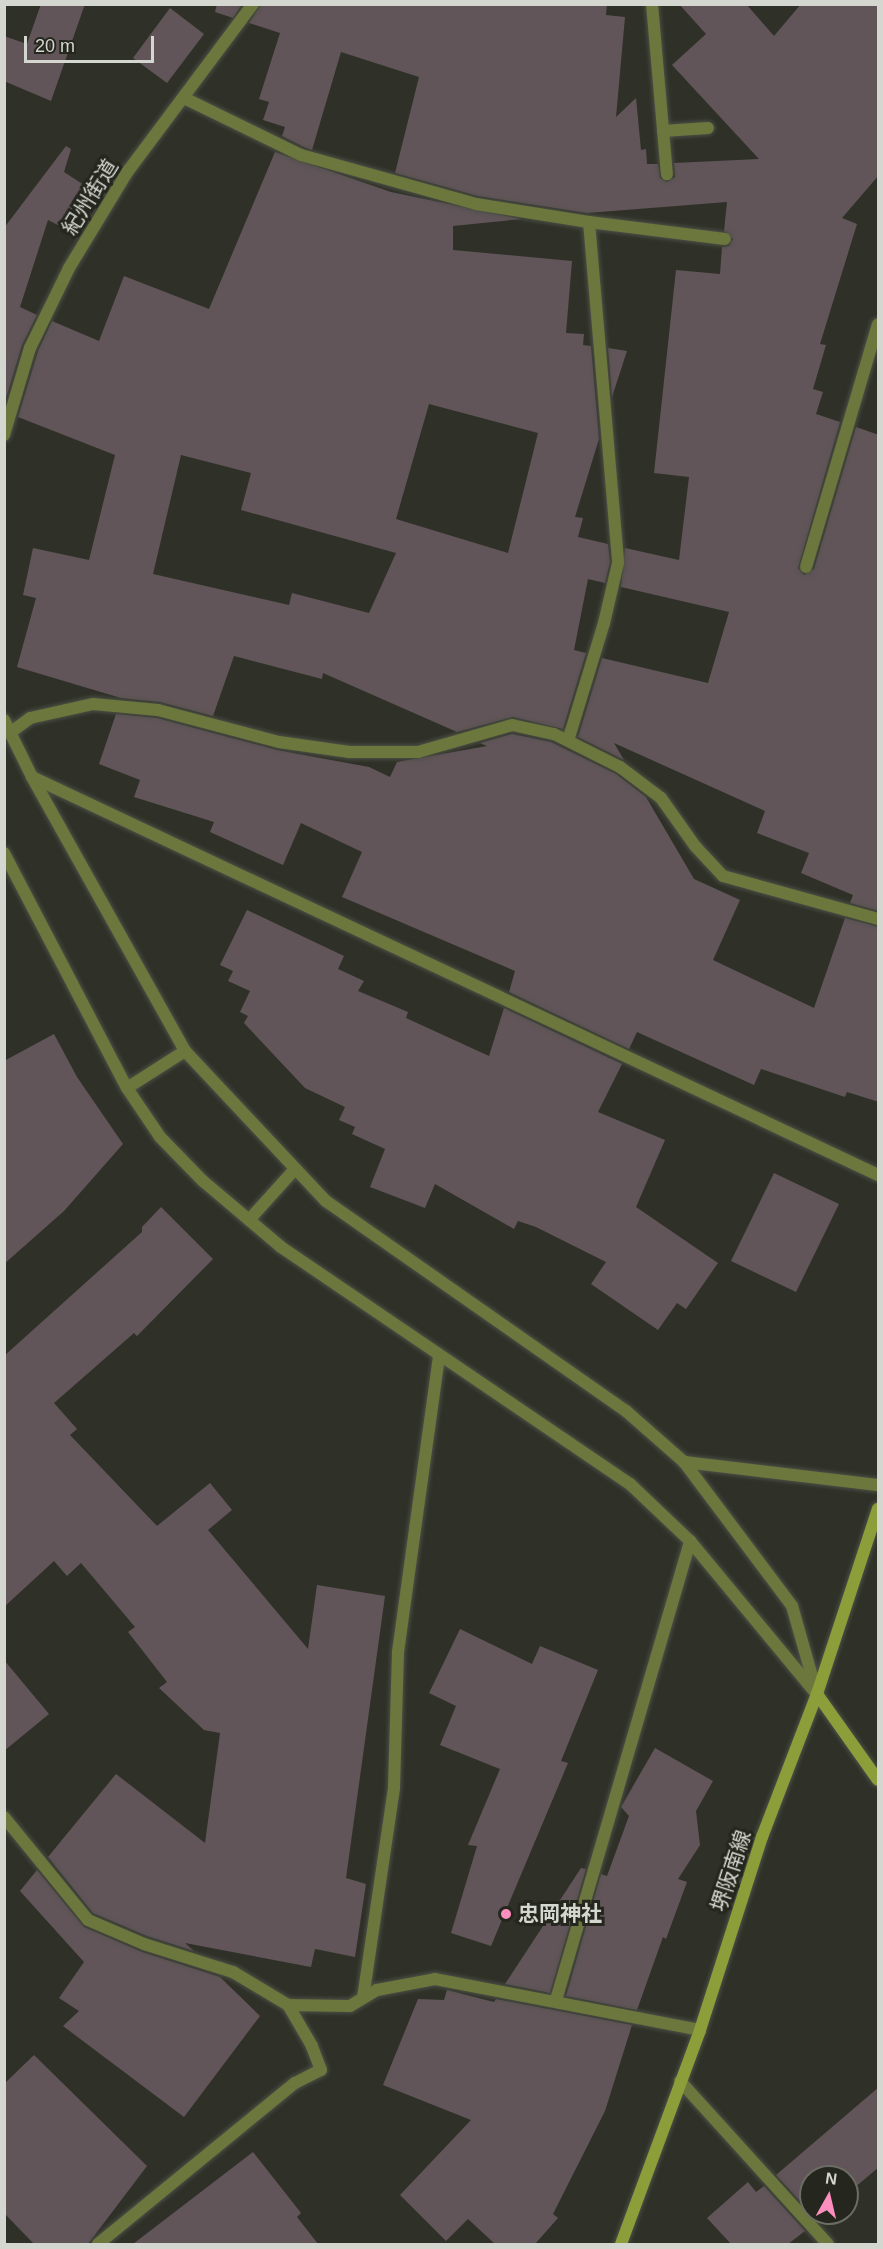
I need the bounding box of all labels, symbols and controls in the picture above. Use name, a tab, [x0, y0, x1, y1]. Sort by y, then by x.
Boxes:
scale bar	[27, 24, 158, 62]
text: 20 m	[35, 36, 75, 56]
street label: 紀州街道	[57, 155, 123, 239]
street label: 堺阪南線	[706, 1827, 756, 1915]
place label: 忠岡神社	[518, 1901, 602, 1927]
marker: 忠岡神社	[499, 1907, 513, 1921]
north arrow	[799, 2165, 859, 2225]
text: N	[824, 2169, 838, 2188]

